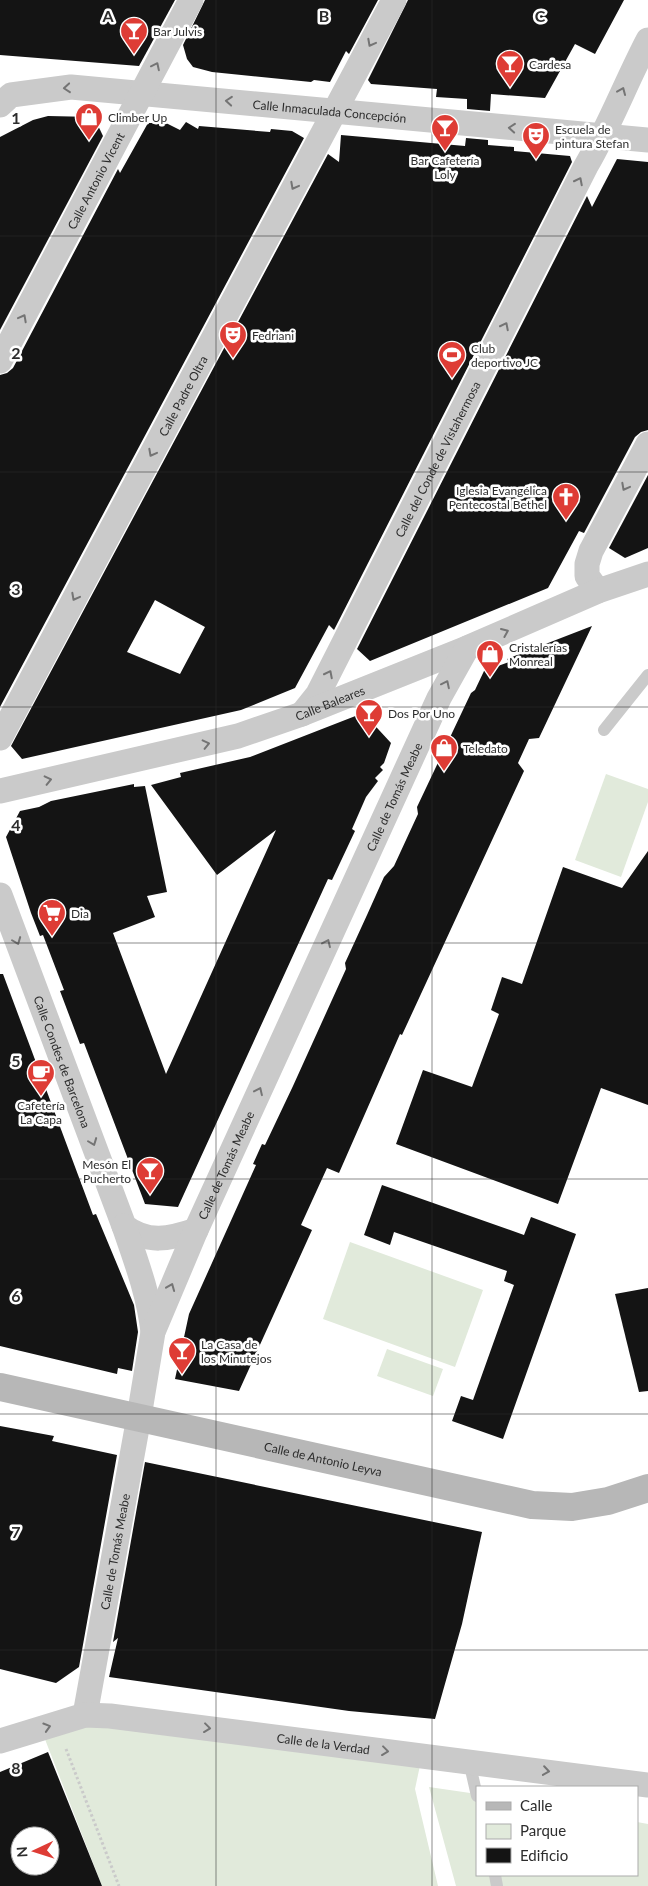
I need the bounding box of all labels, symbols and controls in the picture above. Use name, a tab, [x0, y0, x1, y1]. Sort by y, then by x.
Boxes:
text: A	[101, 6, 114, 25]
text: B	[319, 6, 329, 25]
text: C	[535, 6, 546, 25]
bar icon: Bar Julvis	[119, 16, 149, 55]
place label: Bar Julvis	[153, 24, 202, 39]
one-way arrow	[367, 38, 377, 47]
bar icon: Cardesa	[495, 49, 525, 88]
place label: Cardesa	[529, 57, 571, 72]
one-way arrow	[150, 63, 160, 72]
one-way arrow	[62, 83, 70, 94]
one-way arrow	[616, 87, 626, 96]
one-way arrow	[224, 96, 232, 107]
street label: Calle Inmaculada Concepción	[252, 96, 407, 125]
shop icon: Climber Up	[74, 102, 104, 141]
text: 1	[11, 108, 21, 127]
place label: Climber Up	[108, 110, 167, 125]
bar icon: Bar Cafetería Loly	[430, 113, 460, 152]
theatre icon: Escuela de pintura Stefan	[521, 121, 551, 160]
place label: Escuela de pintura Stefan	[555, 122, 629, 151]
one-way arrow	[508, 123, 516, 134]
street label: Calle Antonio Vicent	[64, 129, 127, 232]
place label: Bar Cafetería Loly	[411, 153, 479, 182]
one-way arrow	[572, 177, 583, 186]
one-way arrow	[290, 181, 300, 190]
one-way arrow	[17, 315, 27, 324]
theatre icon: Fedriani	[218, 320, 248, 359]
one-way arrow	[499, 322, 509, 331]
place label: Fedriani	[252, 328, 294, 343]
sports icon: Club deportivo JC	[437, 340, 467, 379]
place label: Club deportivo JC	[471, 341, 538, 370]
text: 2	[11, 343, 21, 362]
street label: Calle Padre Oltra	[155, 353, 210, 439]
street label: Calle del Conde de Vistahermosa	[391, 378, 483, 540]
one-way arrow	[148, 448, 158, 457]
one-way arrow	[621, 481, 631, 490]
church icon: Iglesia Evangélica Pentecostal Bethel	[551, 482, 581, 521]
place label: Iglesia Evangélica Pentecostal Bethel	[449, 483, 547, 512]
text: 3	[11, 579, 21, 598]
one-way arrow	[72, 591, 82, 600]
one-way arrow	[500, 627, 509, 638]
shop icon: Cristalerías Monreal	[475, 639, 505, 678]
place label: Cristalerías Monreal	[509, 640, 567, 669]
one-way arrow	[323, 670, 333, 679]
one-way arrow	[439, 680, 450, 689]
street label: Calle Baleares	[293, 682, 367, 723]
bar icon: Dos Por Uno	[354, 698, 384, 737]
place label: Dos Por Uno	[388, 706, 455, 721]
shop icon: Teledato	[429, 733, 459, 772]
one-way arrow	[201, 739, 210, 750]
street label: Calle de Tomás Meabe	[363, 740, 425, 853]
place label: Teledato	[463, 741, 508, 756]
one-way arrow	[43, 775, 52, 786]
text: 4	[11, 815, 21, 834]
supermarket icon: Dia	[37, 898, 67, 937]
place label: Dia	[71, 906, 89, 921]
one-way arrow	[11, 936, 21, 945]
one-way arrow	[320, 939, 331, 948]
street label: Calle Condes de Barcelona	[31, 993, 94, 1130]
text: 5	[11, 1051, 21, 1070]
cafe icon: Cafetería La Capa	[26, 1058, 56, 1097]
one-way arrow	[253, 1087, 264, 1096]
place label: Cafetería La Capa	[17, 1098, 65, 1127]
street label: Calle de Tomás Meabe	[194, 1108, 257, 1222]
one-way arrow	[87, 1137, 97, 1146]
bar icon: Mesón El Pucherto	[135, 1156, 165, 1195]
place label: Mesón El Pucherto	[82, 1157, 131, 1186]
one-way arrow	[165, 1283, 175, 1292]
text: 6	[11, 1286, 21, 1305]
bar icon: La Casa de los Minutejos	[167, 1336, 197, 1375]
place label: La Casa de los Minutejos	[201, 1337, 272, 1366]
street label: Calle de Antonio Leyva	[263, 1438, 384, 1479]
street label: Calle de Tomás Meabe	[97, 1492, 132, 1611]
text: 7	[11, 1522, 21, 1541]
one-way arrow	[203, 1722, 211, 1733]
one-way arrow	[42, 1723, 50, 1733]
street label: Calle de la Verdad	[276, 1730, 371, 1757]
one-way arrow	[381, 1745, 389, 1756]
text: 8	[11, 1758, 21, 1777]
one-way arrow	[542, 1766, 551, 1776]
legend	[476, 1786, 638, 1876]
text: Calle	[520, 1796, 553, 1814]
text: Parque	[520, 1821, 566, 1839]
north arrow	[10, 1826, 60, 1876]
text: N	[13, 1846, 30, 1858]
text: Edificio	[520, 1846, 568, 1864]

